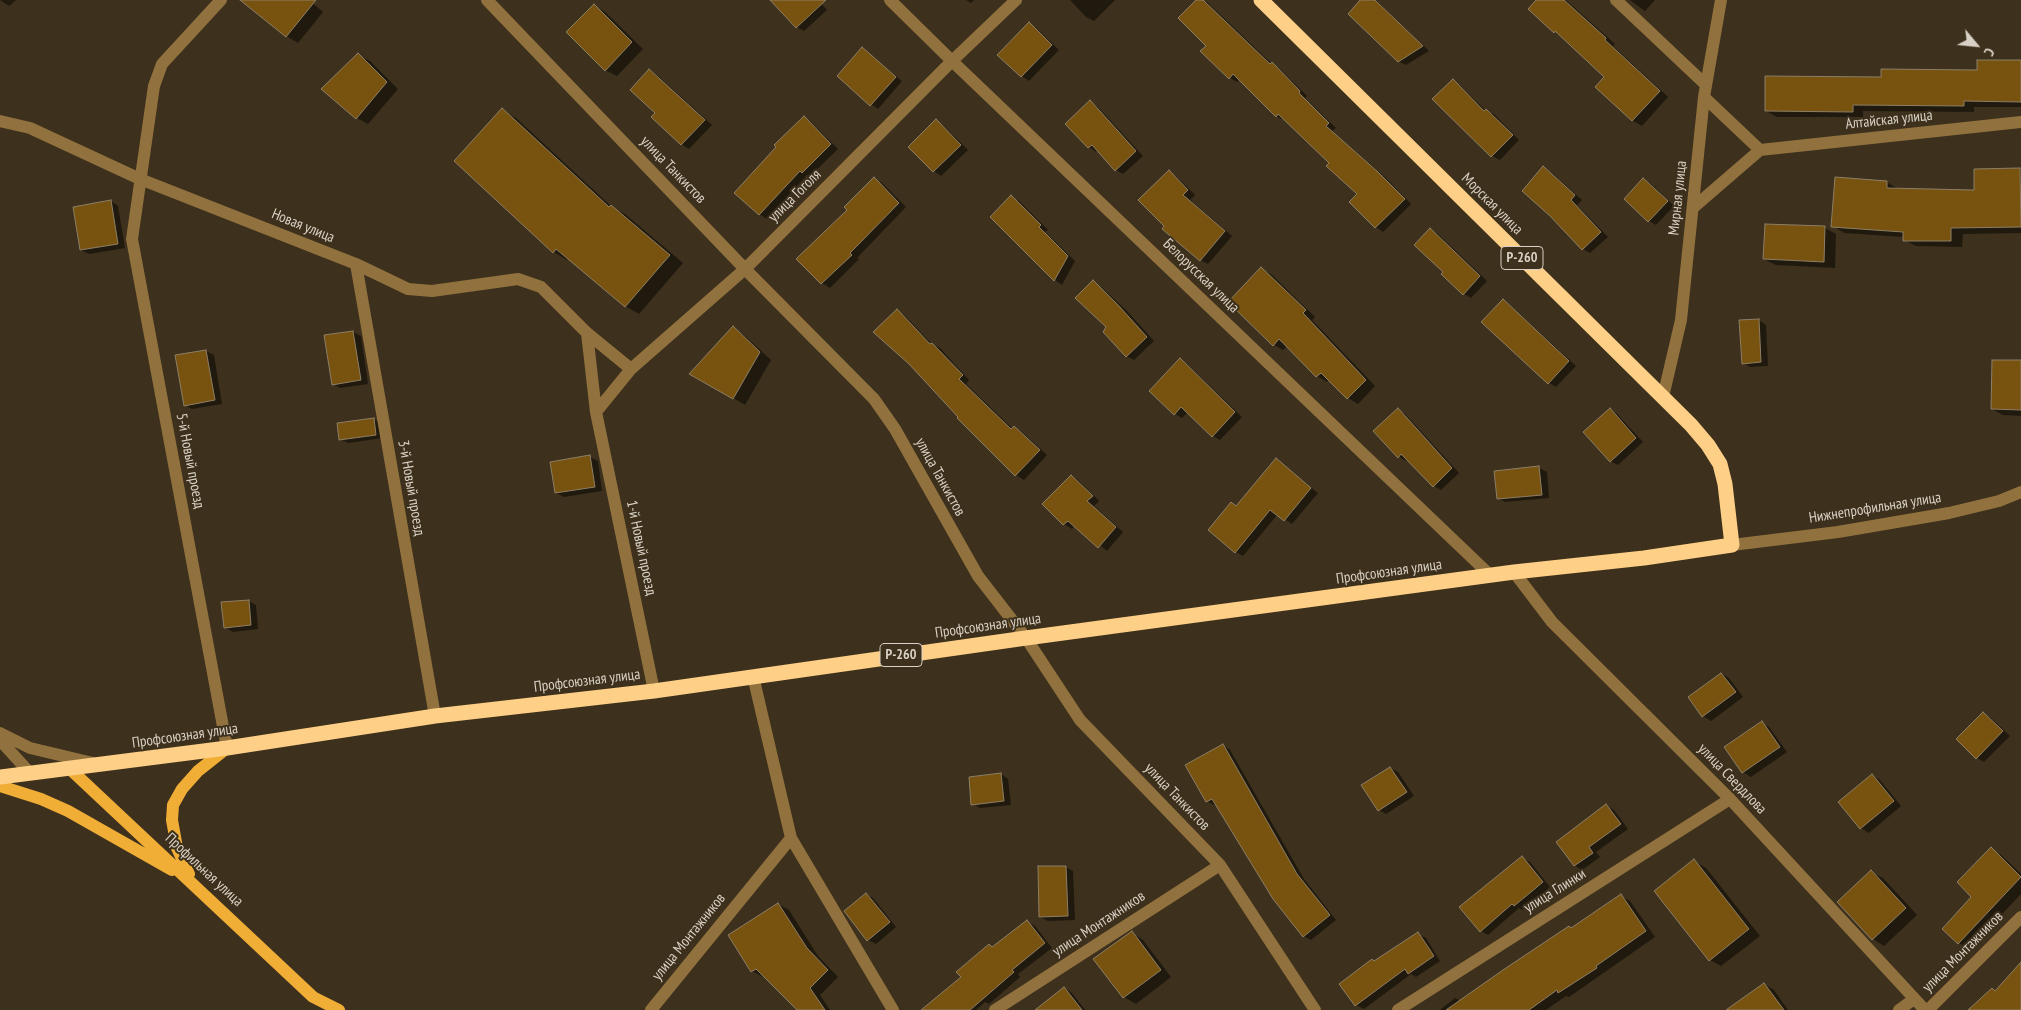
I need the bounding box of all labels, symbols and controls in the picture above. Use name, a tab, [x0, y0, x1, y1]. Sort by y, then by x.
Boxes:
north arrow	[1951, 20, 2001, 70]
text: С	[1980, 45, 1999, 59]
street label: Алтайская улица	[1845, 106, 1933, 134]
street label: улица Танкистов	[636, 133, 710, 207]
street label: Мирная улица	[1665, 160, 1691, 236]
street label: улица Гоголя	[765, 166, 825, 226]
street label: Морская улица	[1458, 170, 1526, 238]
street label: Новая улица	[269, 205, 337, 247]
street label: Белорусская улица	[1159, 235, 1243, 317]
road number: Р-260	[1501, 247, 1543, 270]
street label: 5-й Новый проезд	[172, 412, 208, 510]
street label: улица Танкистов	[911, 435, 969, 519]
street label: 3-й Новый проезд	[394, 439, 428, 537]
street label: Нижнепрофильная улица	[1808, 489, 1942, 527]
street label: 1-й Новый проезд	[622, 499, 660, 597]
street label: Профсоюзная улица	[1335, 556, 1443, 588]
street label: Профсоюзная улица	[934, 610, 1042, 642]
road number: Р-260	[880, 644, 922, 666]
street label: Профсоюзная улица	[533, 666, 641, 696]
street label: Профсоюзная улица	[131, 720, 239, 752]
street label: улица Свердлова	[1694, 740, 1770, 818]
street label: улица Танкистов	[1140, 760, 1214, 834]
street label: Профильная улица	[161, 829, 247, 911]
street label: улица Глинки	[1521, 865, 1589, 917]
street label: улица Монтажников	[1049, 887, 1149, 961]
street label: улица Монтажников	[648, 890, 730, 984]
street label: улица Монтажников	[1919, 908, 2007, 996]

